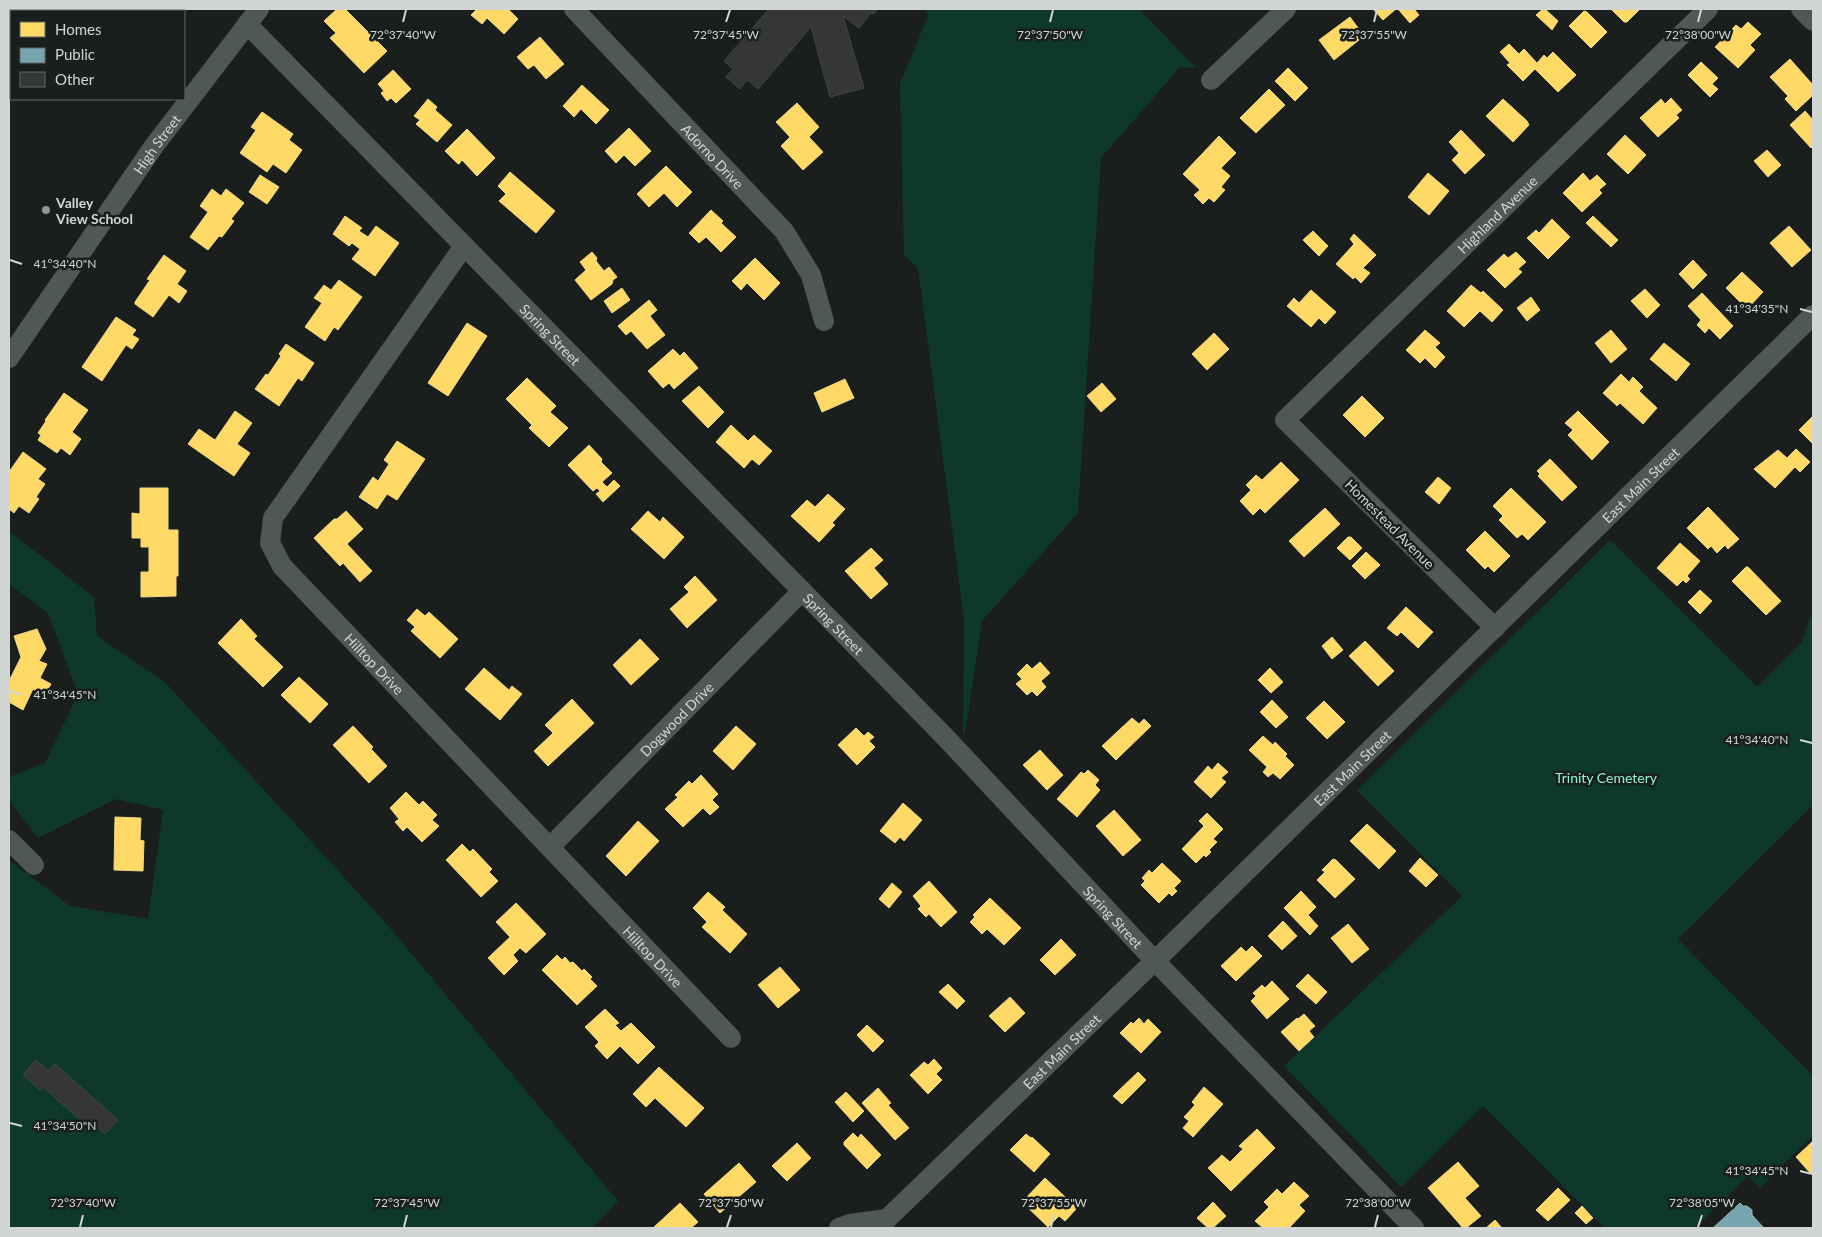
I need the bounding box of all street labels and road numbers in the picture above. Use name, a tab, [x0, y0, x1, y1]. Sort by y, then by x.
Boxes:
street label: High Street	[129, 111, 184, 177]
street label: Adorno Drive	[678, 120, 748, 192]
street label: Highland Avenue	[1453, 172, 1540, 257]
street label: Spring Street	[517, 300, 584, 368]
street label: East Main Street	[1598, 443, 1682, 526]
street label: Homestead Avenue	[1342, 476, 1438, 572]
street label: Spring Street	[800, 589, 868, 658]
street label: Hilltop Drive	[342, 629, 408, 698]
street label: Dogwood Drive	[636, 678, 717, 759]
street label: East Main Street	[1310, 726, 1394, 809]
street label: Spring Street	[1080, 882, 1147, 951]
street label: Hilltop Drive	[620, 922, 686, 990]
street label: East Main Street	[1019, 1010, 1103, 1092]

